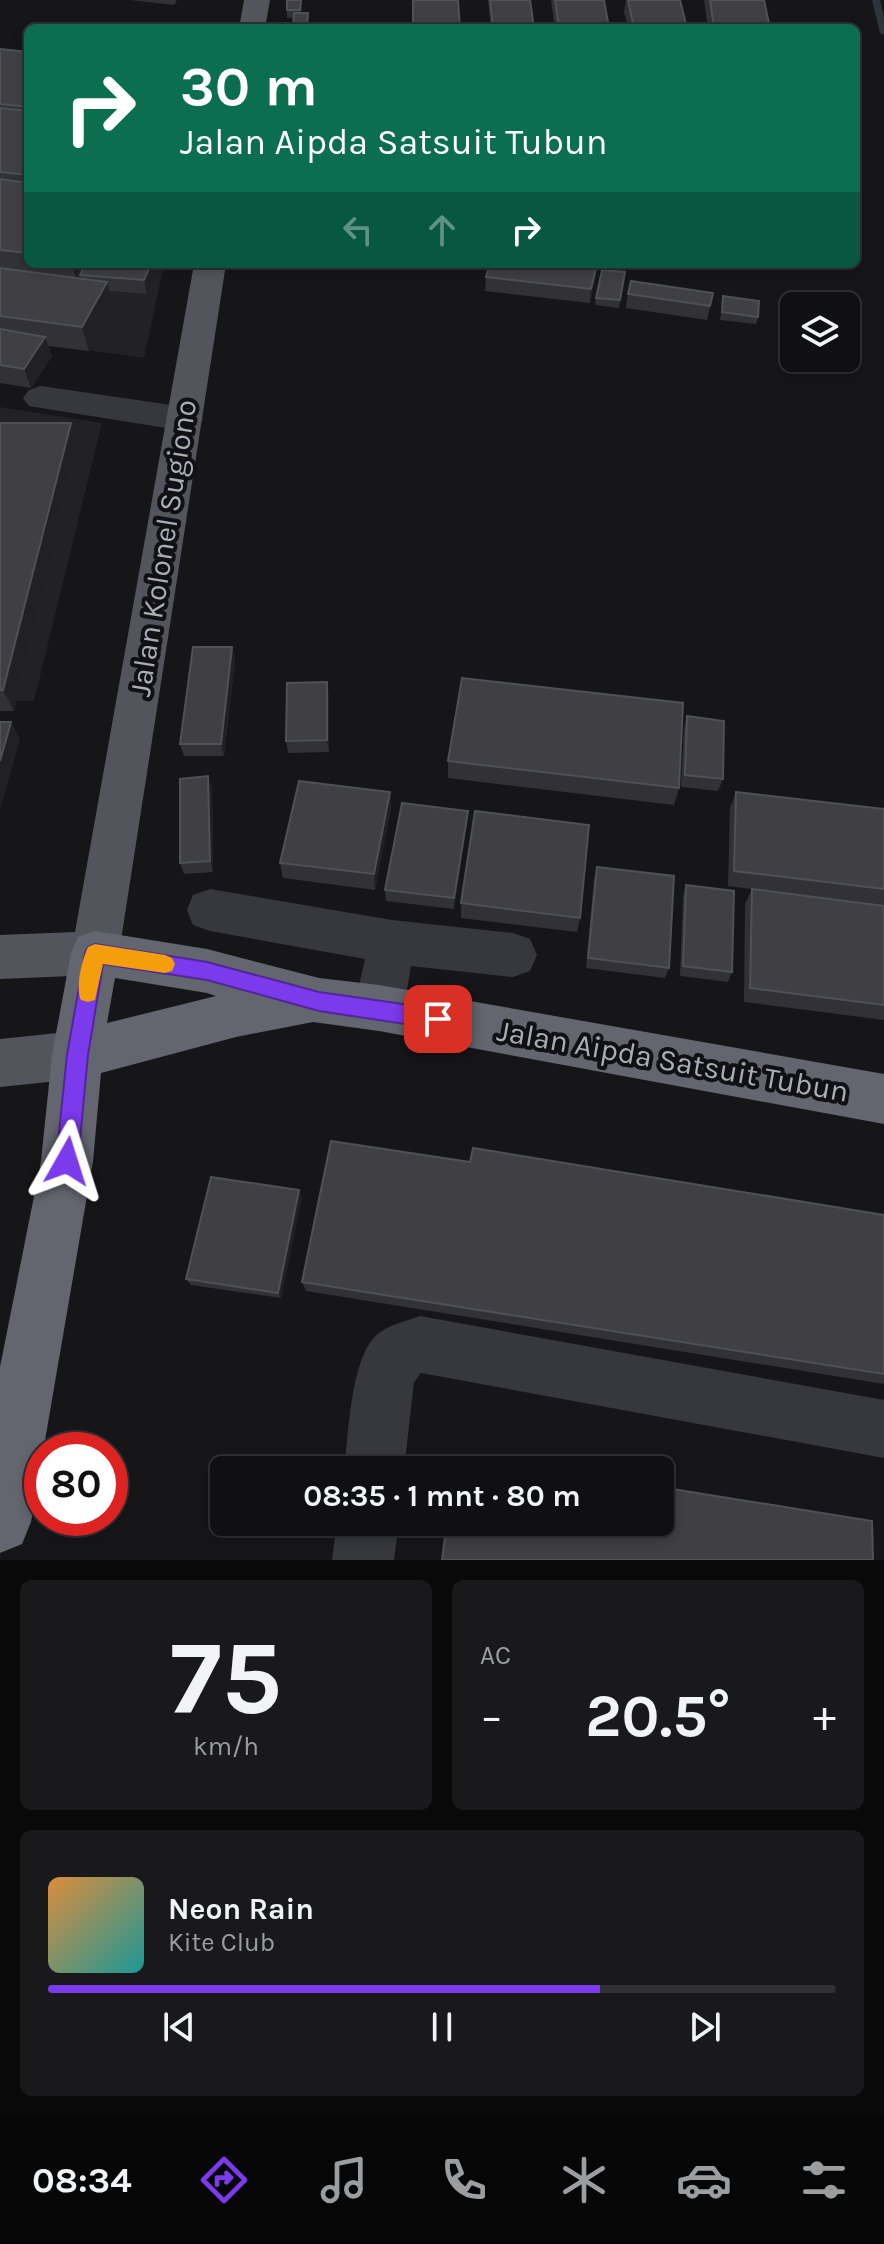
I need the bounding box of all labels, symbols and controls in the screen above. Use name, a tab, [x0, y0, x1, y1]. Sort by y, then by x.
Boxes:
text: 30 m	[180, 54, 318, 119]
icon: right	[48, 56, 152, 160]
text: Jalan Aipda Satsuit Tubun	[180, 121, 608, 163]
icon: left	[336, 208, 380, 252]
icon: ahead	[420, 208, 464, 252]
icon: right	[504, 208, 548, 252]
map controls	[780, 292, 860, 372]
button: layers	[780, 292, 860, 372]
street label: Jalan Kolonel Sugiono	[122, 397, 204, 699]
pin	[404, 985, 472, 1053]
icon: arrive	[416, 997, 460, 1041]
street label: Jalan Aipda Satsuit Tubun	[494, 1012, 852, 1110]
position arrow	[25, 1119, 109, 1203]
speed limit sign: 80	[24, 1432, 128, 1536]
text: 08:35 · 1 mnt · 80 m	[303, 1478, 581, 1514]
text: 75	[170, 1618, 282, 1739]
text: AC	[480, 1640, 511, 1671]
text: 20.5°	[585, 1681, 731, 1751]
text: −	[480, 1691, 503, 1742]
text: +	[813, 1691, 836, 1742]
text: km/h	[193, 1731, 259, 1762]
text: Neon Rain	[168, 1891, 314, 1927]
text: Kite Club	[168, 1927, 275, 1958]
icon: previous	[157, 2005, 201, 2049]
icon: pause	[420, 2005, 464, 2049]
icon: next	[683, 2005, 727, 2049]
icon: directions	[196, 2152, 252, 2208]
icon: music	[316, 2152, 372, 2208]
icon: phone	[436, 2152, 492, 2208]
icon: climate	[556, 2152, 612, 2208]
icon: car	[676, 2152, 732, 2208]
icon: filters	[796, 2152, 852, 2208]
text: 08:34	[32, 2159, 132, 2201]

